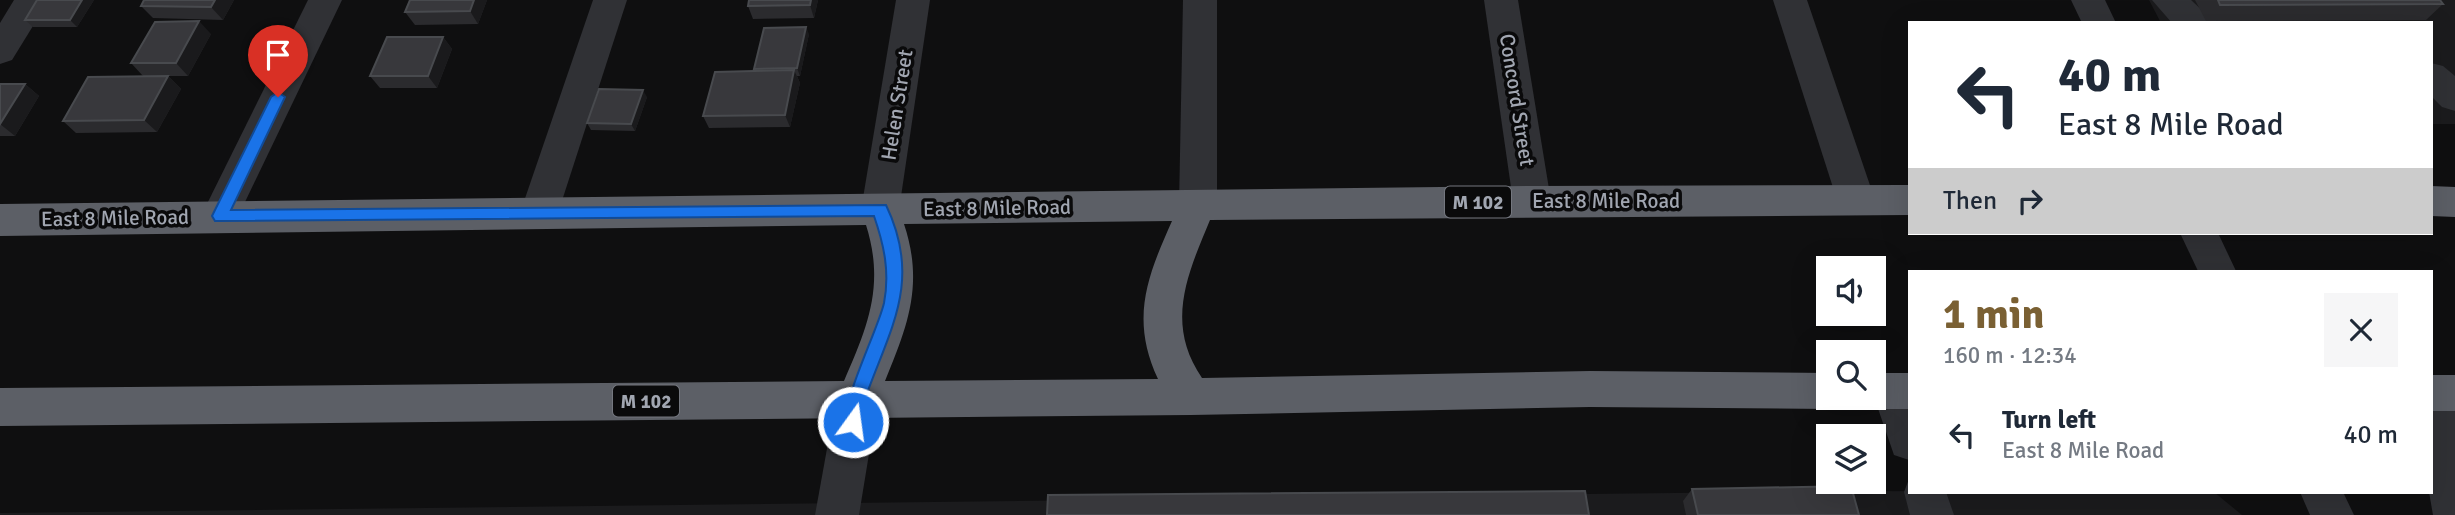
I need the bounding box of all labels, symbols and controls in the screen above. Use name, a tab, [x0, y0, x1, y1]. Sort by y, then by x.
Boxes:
pin	[248, 25, 308, 97]
street label: Concord Street	[1494, 32, 1540, 168]
icon: arrive	[259, 36, 297, 74]
text: 40 m	[2058, 45, 2161, 105]
street label: Helen Street	[875, 48, 919, 162]
icon: left	[1943, 49, 2034, 140]
text: East 8 Mile Road	[2058, 105, 2284, 144]
icon: right	[2011, 182, 2049, 220]
text: Then	[1943, 185, 1997, 217]
road number: M 102	[1445, 186, 1511, 218]
street label: East 8 Mile Road	[1532, 188, 1680, 214]
street label: East 8 Mile Road	[923, 194, 1071, 222]
street label: East 8 Mile Road	[41, 204, 189, 232]
map controls	[1816, 256, 1886, 494]
button: sound	[1816, 256, 1886, 326]
text: 1 min	[1943, 289, 2044, 340]
button: close	[2324, 293, 2398, 367]
button: search	[1816, 340, 1886, 410]
text: 160 m · 12:34	[1943, 341, 2077, 370]
position arrow	[816, 385, 890, 459]
road number: M 102	[613, 386, 679, 416]
text: Turn left	[2002, 404, 2096, 436]
icon: left	[1943, 416, 1981, 454]
text: 40 m	[2343, 419, 2398, 451]
button: layers	[1816, 424, 1886, 494]
text: East 8 Mile Road	[2002, 436, 2164, 465]

